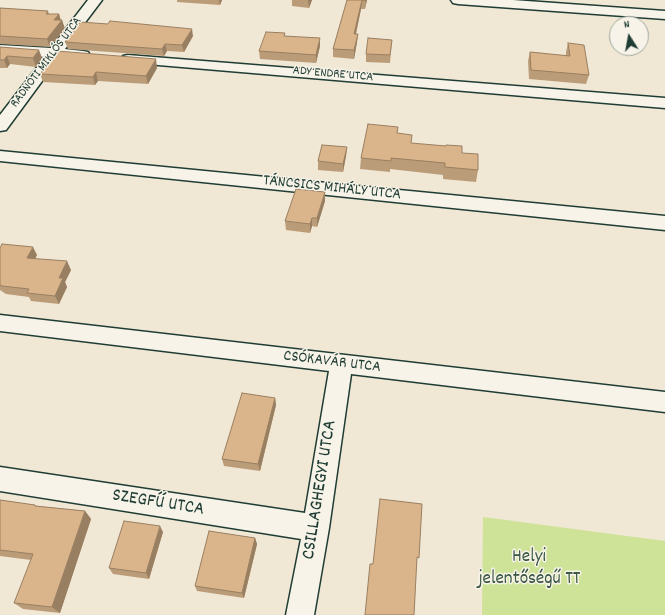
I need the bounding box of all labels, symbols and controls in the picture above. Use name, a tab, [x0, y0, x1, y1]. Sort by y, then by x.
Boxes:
street label: RADNÓTI MIKLÓS UTCA	[8, 15, 86, 111]
north arrow	[609, 16, 649, 56]
text: N	[623, 17, 631, 34]
street label: ADY ENDRE UTCA	[292, 64, 374, 86]
street label: TÁNCSICS MIHÁLY UTCA	[262, 172, 402, 206]
street label: CSÓKAVÁR UTCA	[282, 348, 382, 378]
street label: CSILLAGHEGYI UTCA	[299, 419, 343, 561]
street label: SZEGFŰ UTCA	[110, 485, 206, 523]
park label: Helyi jelentőségű TT	[478, 547, 580, 591]

